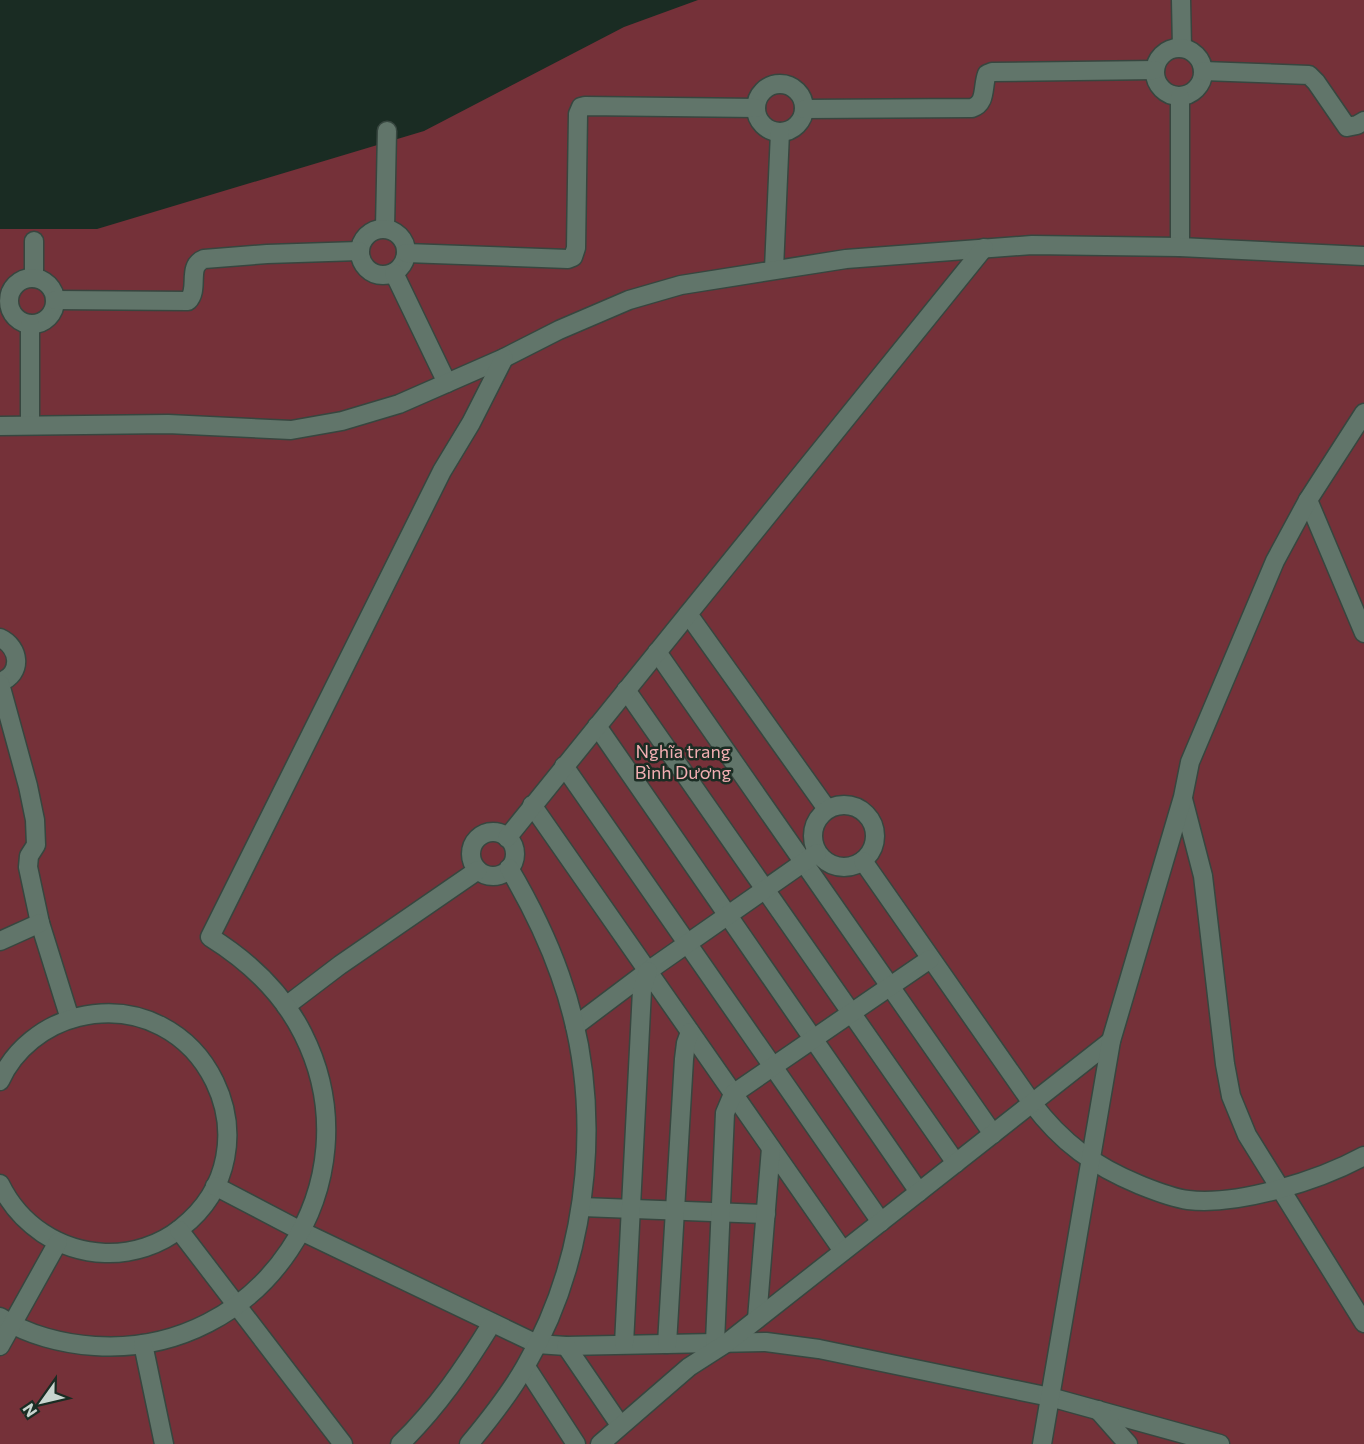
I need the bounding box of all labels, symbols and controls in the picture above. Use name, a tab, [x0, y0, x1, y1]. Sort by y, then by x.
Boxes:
park label: Nghĩa trang Bình Dương	[635, 740, 731, 783]
north arrow	[12, 1372, 72, 1432]
text: N	[18, 1400, 40, 1421]

